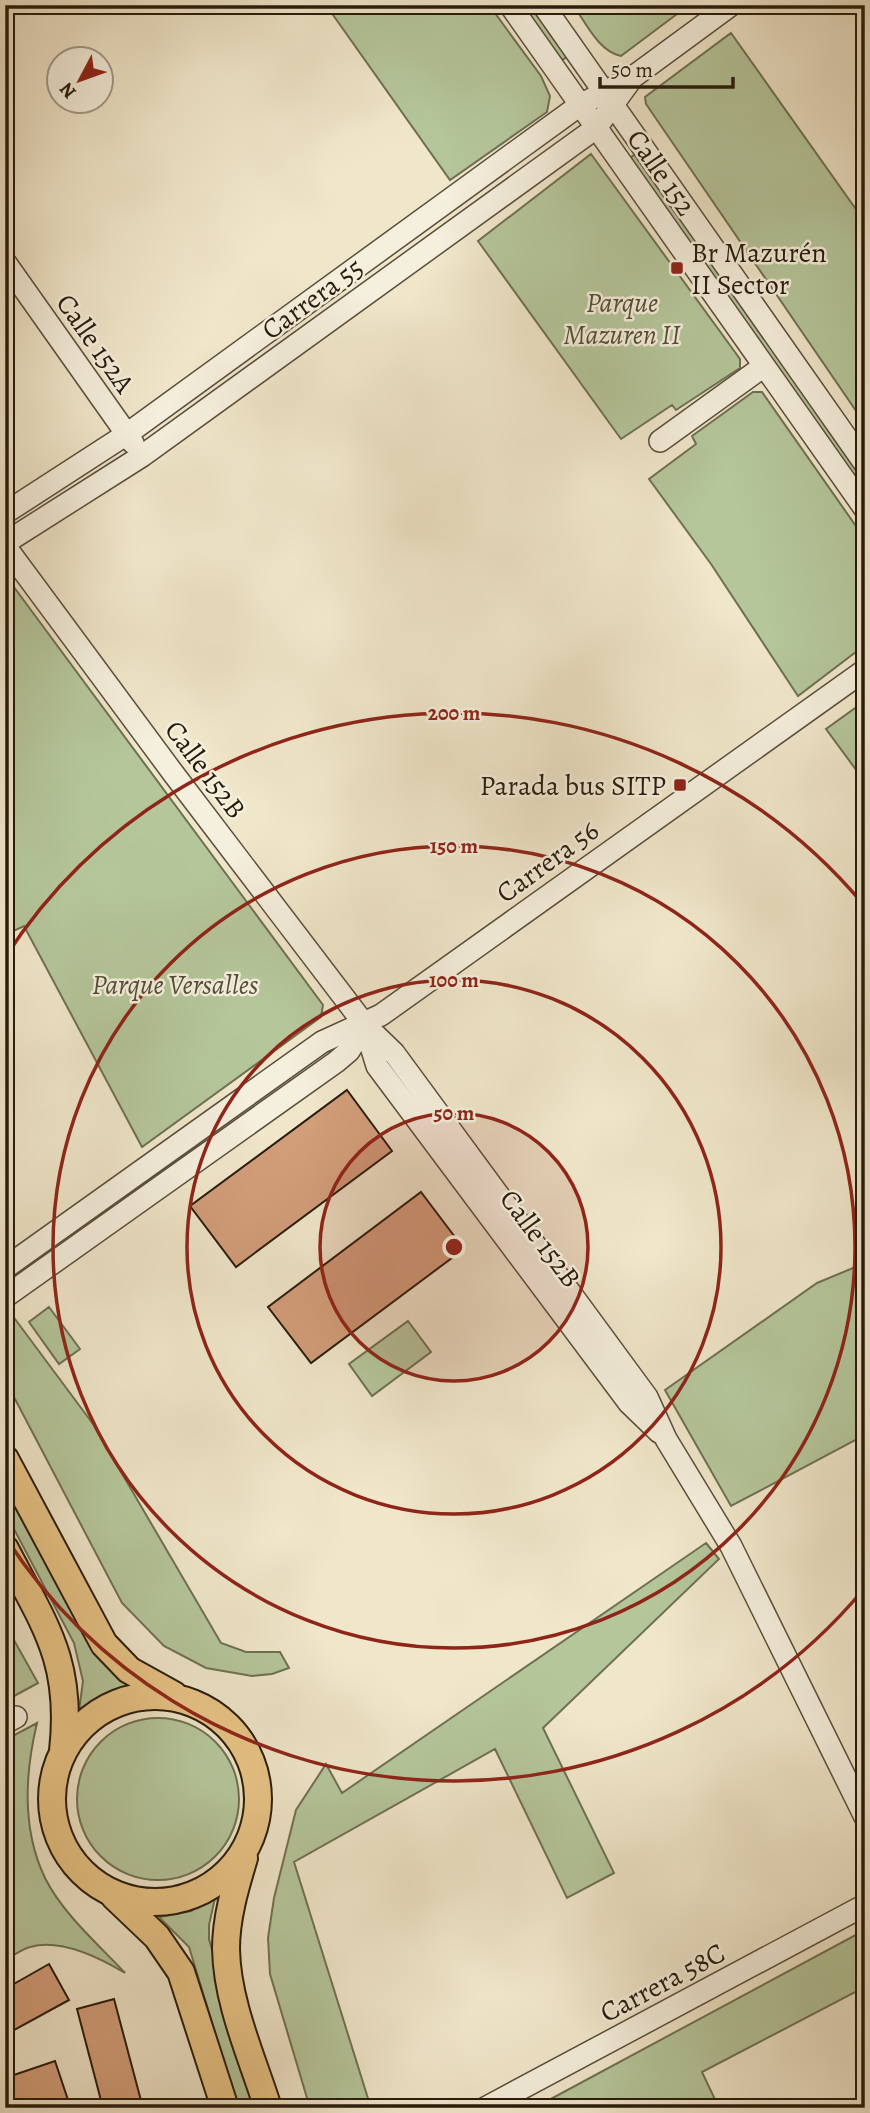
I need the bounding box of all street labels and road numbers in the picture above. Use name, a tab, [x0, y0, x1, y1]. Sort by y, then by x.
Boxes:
street label: Calle 152	[618, 122, 705, 223]
street label: Carrera 55	[254, 249, 371, 349]
street label: Calle 152A	[47, 286, 144, 402]
street label: Calle 152B	[156, 713, 255, 827]
street label: Carrera 56	[489, 812, 607, 912]
street label: Calle 152B	[491, 1182, 590, 1296]
street label: Carrera 58C	[593, 1934, 732, 2032]

